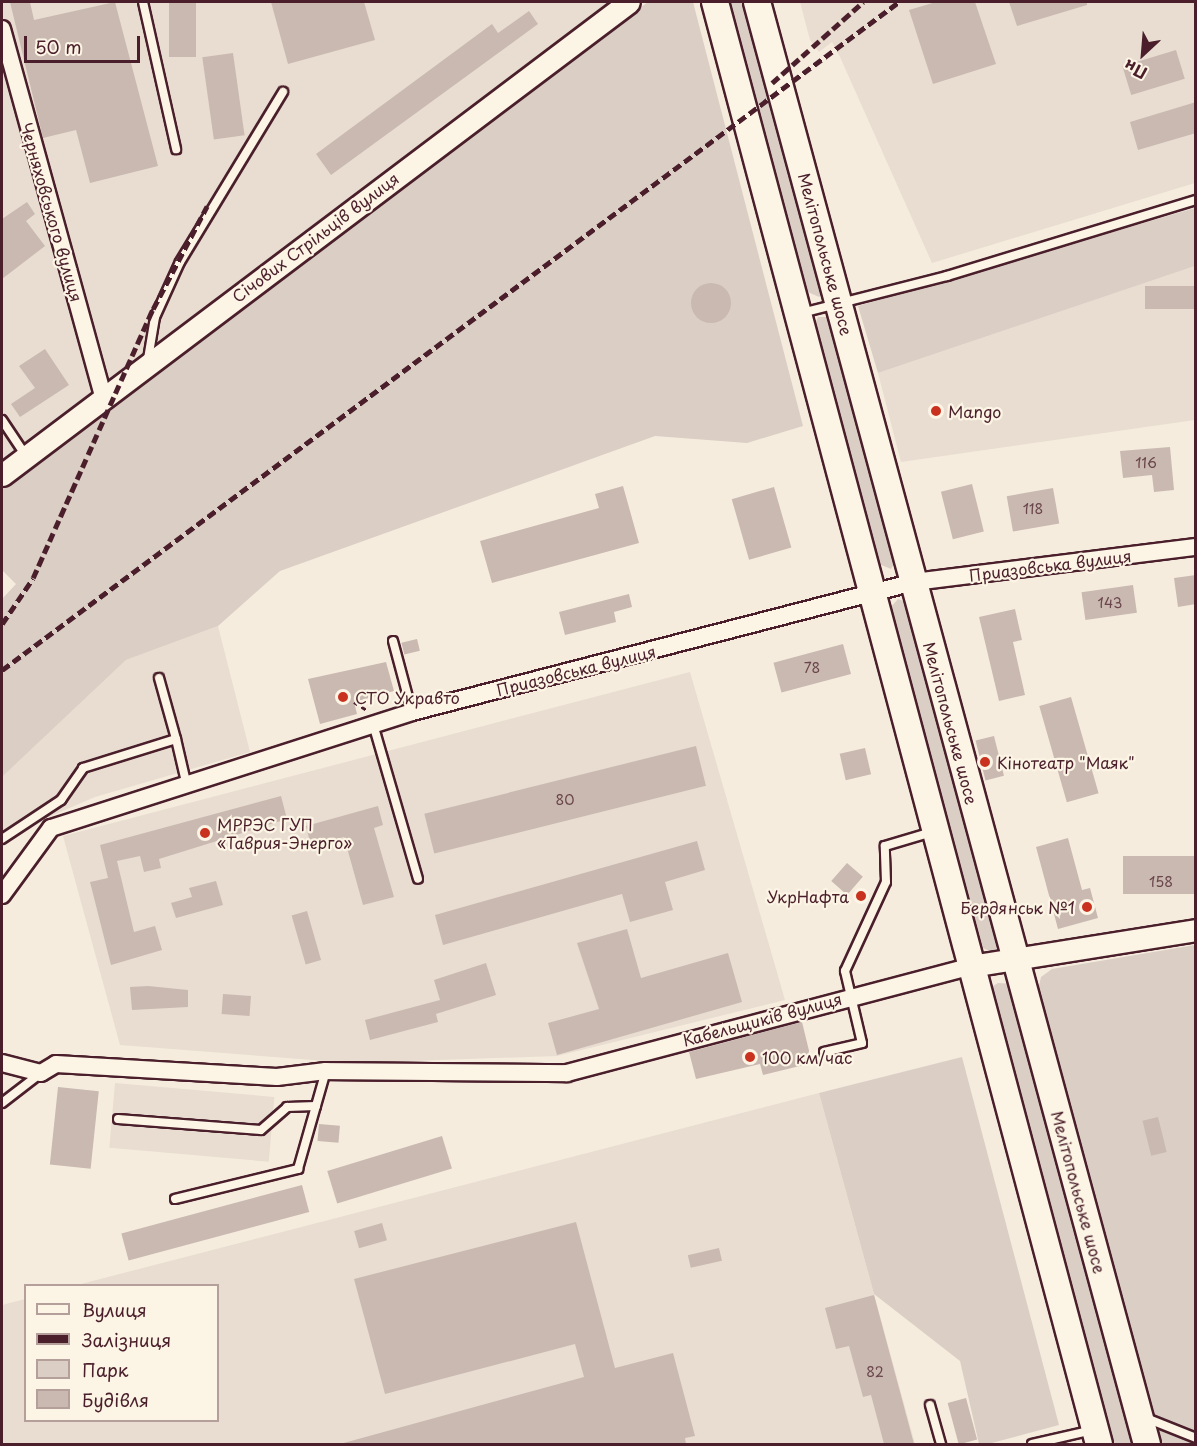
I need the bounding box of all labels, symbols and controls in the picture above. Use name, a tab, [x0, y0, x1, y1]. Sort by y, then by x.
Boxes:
scale bar	[27, 24, 142, 62]
north arrow	[1113, 24, 1173, 84]
text: 50 m	[35, 33, 82, 60]
text: Пн	[1119, 54, 1151, 86]
street label: Черняховського вулиця	[17, 120, 87, 304]
street label: Січових Стрільців вулиця	[228, 168, 402, 306]
street label: Мелітопольське шосе	[795, 171, 857, 337]
place label: Mango	[948, 401, 1001, 421]
marker: Mango	[929, 404, 943, 418]
house number: 116	[1135, 455, 1157, 471]
house number: 118	[1023, 501, 1043, 517]
street label: Приазовська вулиця	[967, 545, 1133, 585]
house number: 143	[1098, 595, 1122, 611]
street label: Мелітопольське шосе	[920, 640, 982, 806]
street label: Приазовська вулиця	[494, 641, 658, 699]
house number: 78	[804, 660, 820, 676]
place label: СТО Укравто	[355, 687, 460, 707]
marker: СТО Укравто	[336, 690, 350, 704]
place label: Кінотеатр "Маяк"	[997, 752, 1135, 772]
marker: Кінотеатр "Маяк"	[978, 755, 992, 769]
house number: 80	[556, 792, 574, 808]
place label: МРРЭС ГУП «Таврия-Энерго»	[217, 814, 352, 852]
marker: МРРЭС ГУП «Таврия-Энерго»	[198, 826, 212, 840]
house number: 158	[1149, 874, 1173, 890]
place label: УкрНафта	[767, 886, 849, 906]
marker: УкрНафта	[854, 889, 868, 903]
place label: Бердянськ №1	[960, 897, 1075, 917]
marker: Бердянськ №1	[1080, 900, 1094, 914]
street label: Кабельщиків вулиця	[680, 989, 844, 1049]
place label: 100 км/час	[762, 1047, 854, 1067]
marker: 100 км/час	[743, 1050, 757, 1064]
street label: Мелітопольське шосе	[1048, 1109, 1110, 1275]
legend	[24, 1284, 219, 1422]
text: Вулиця	[82, 1296, 147, 1323]
text: Залізниця	[82, 1326, 171, 1353]
text: Парк	[82, 1356, 128, 1383]
house number: 82	[866, 1364, 884, 1380]
text: Будівля	[82, 1386, 149, 1413]

